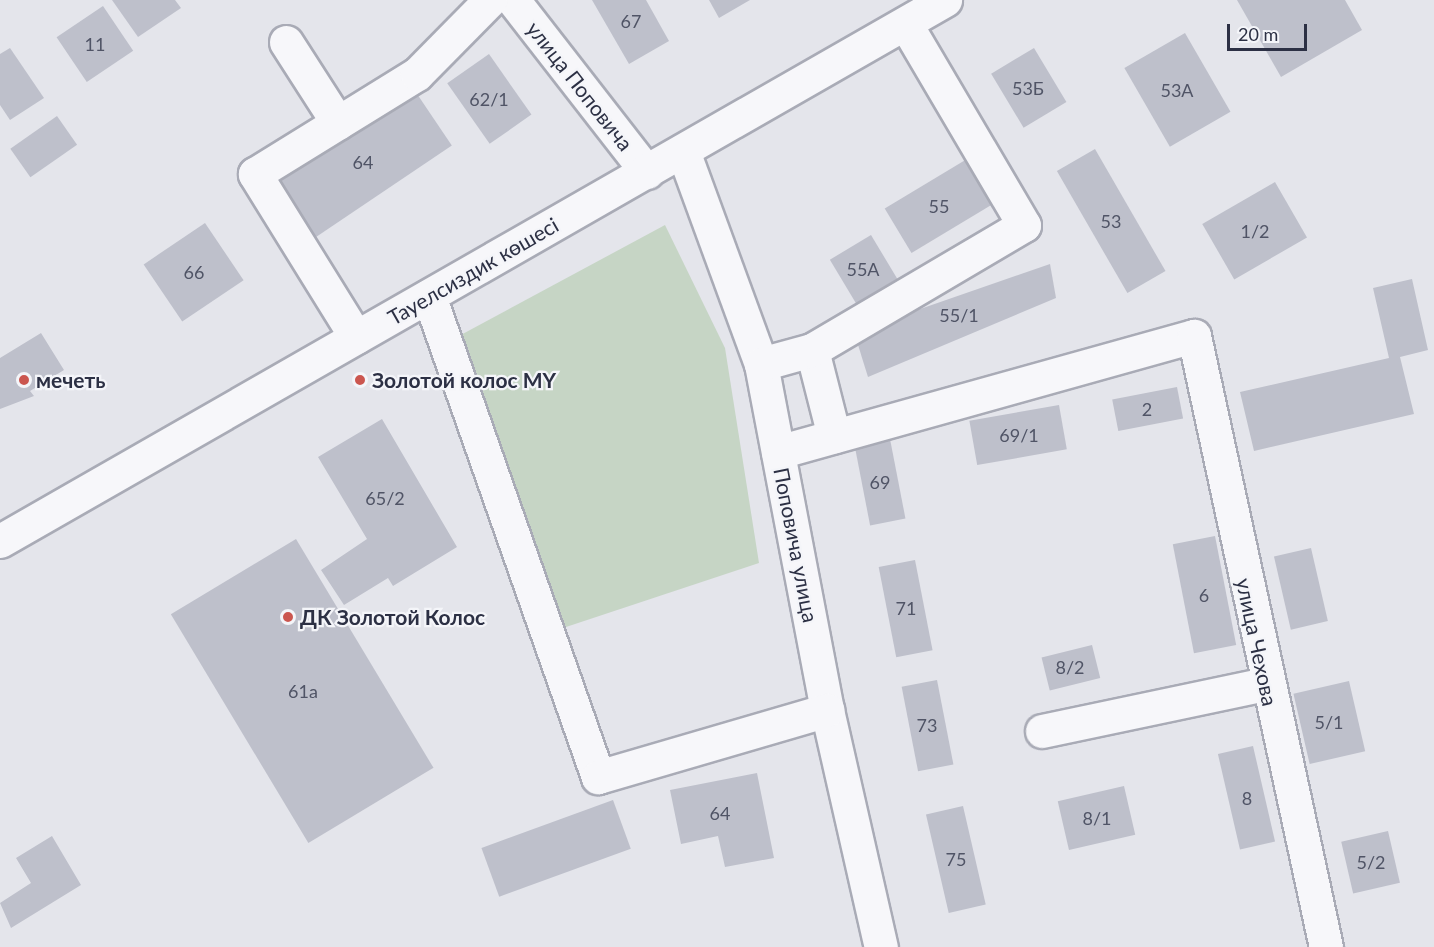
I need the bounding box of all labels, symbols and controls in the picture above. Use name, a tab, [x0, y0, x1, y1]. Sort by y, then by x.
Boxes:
house number: 67	[621, 10, 641, 32]
scale bar	[1230, 12, 1310, 50]
street label: улица Поповича	[522, 16, 638, 156]
text: 20 m	[1238, 23, 1278, 45]
house number: 11	[85, 33, 105, 55]
house number: 53Б	[1012, 77, 1044, 99]
house number: 53А	[1160, 79, 1194, 101]
house number: 62/1	[469, 88, 509, 110]
house number: 64	[353, 151, 373, 173]
house number: 55	[929, 195, 949, 217]
house number: 53	[1101, 210, 1121, 232]
street label: Тауелсиздик көшесі	[383, 212, 563, 330]
house number: 1/2	[1240, 220, 1270, 242]
house number: 55А	[846, 258, 880, 280]
house number: 66	[184, 261, 204, 283]
house number: 55/1	[939, 304, 979, 326]
place label: мечеть	[36, 367, 105, 393]
place label: Золотой колос МҮ	[372, 367, 556, 393]
marker: мечеть	[17, 373, 31, 387]
marker: Золотой колос МҮ	[353, 373, 367, 387]
house number: 2	[1142, 398, 1152, 420]
house number: 69/1	[999, 424, 1039, 446]
street label: Поповича улица	[769, 465, 823, 625]
house number: 69	[870, 471, 890, 493]
house number: 65/2	[365, 487, 405, 509]
street label: улица Чехова	[1231, 576, 1283, 708]
house number: 6	[1199, 584, 1209, 606]
house number: 71	[896, 597, 916, 619]
place label: ДК Золотой Колос	[300, 604, 485, 630]
marker: ДК Золотой Колос	[281, 610, 295, 624]
house number: 8/2	[1055, 656, 1085, 678]
house number: 61а	[288, 680, 318, 702]
house number: 5/1	[1314, 711, 1344, 733]
house number: 73	[917, 714, 937, 736]
house number: 8	[1242, 787, 1252, 809]
house number: 64	[710, 802, 730, 824]
house number: 8/1	[1082, 807, 1112, 829]
house number: 75	[946, 848, 966, 870]
house number: 5/2	[1356, 851, 1386, 873]

